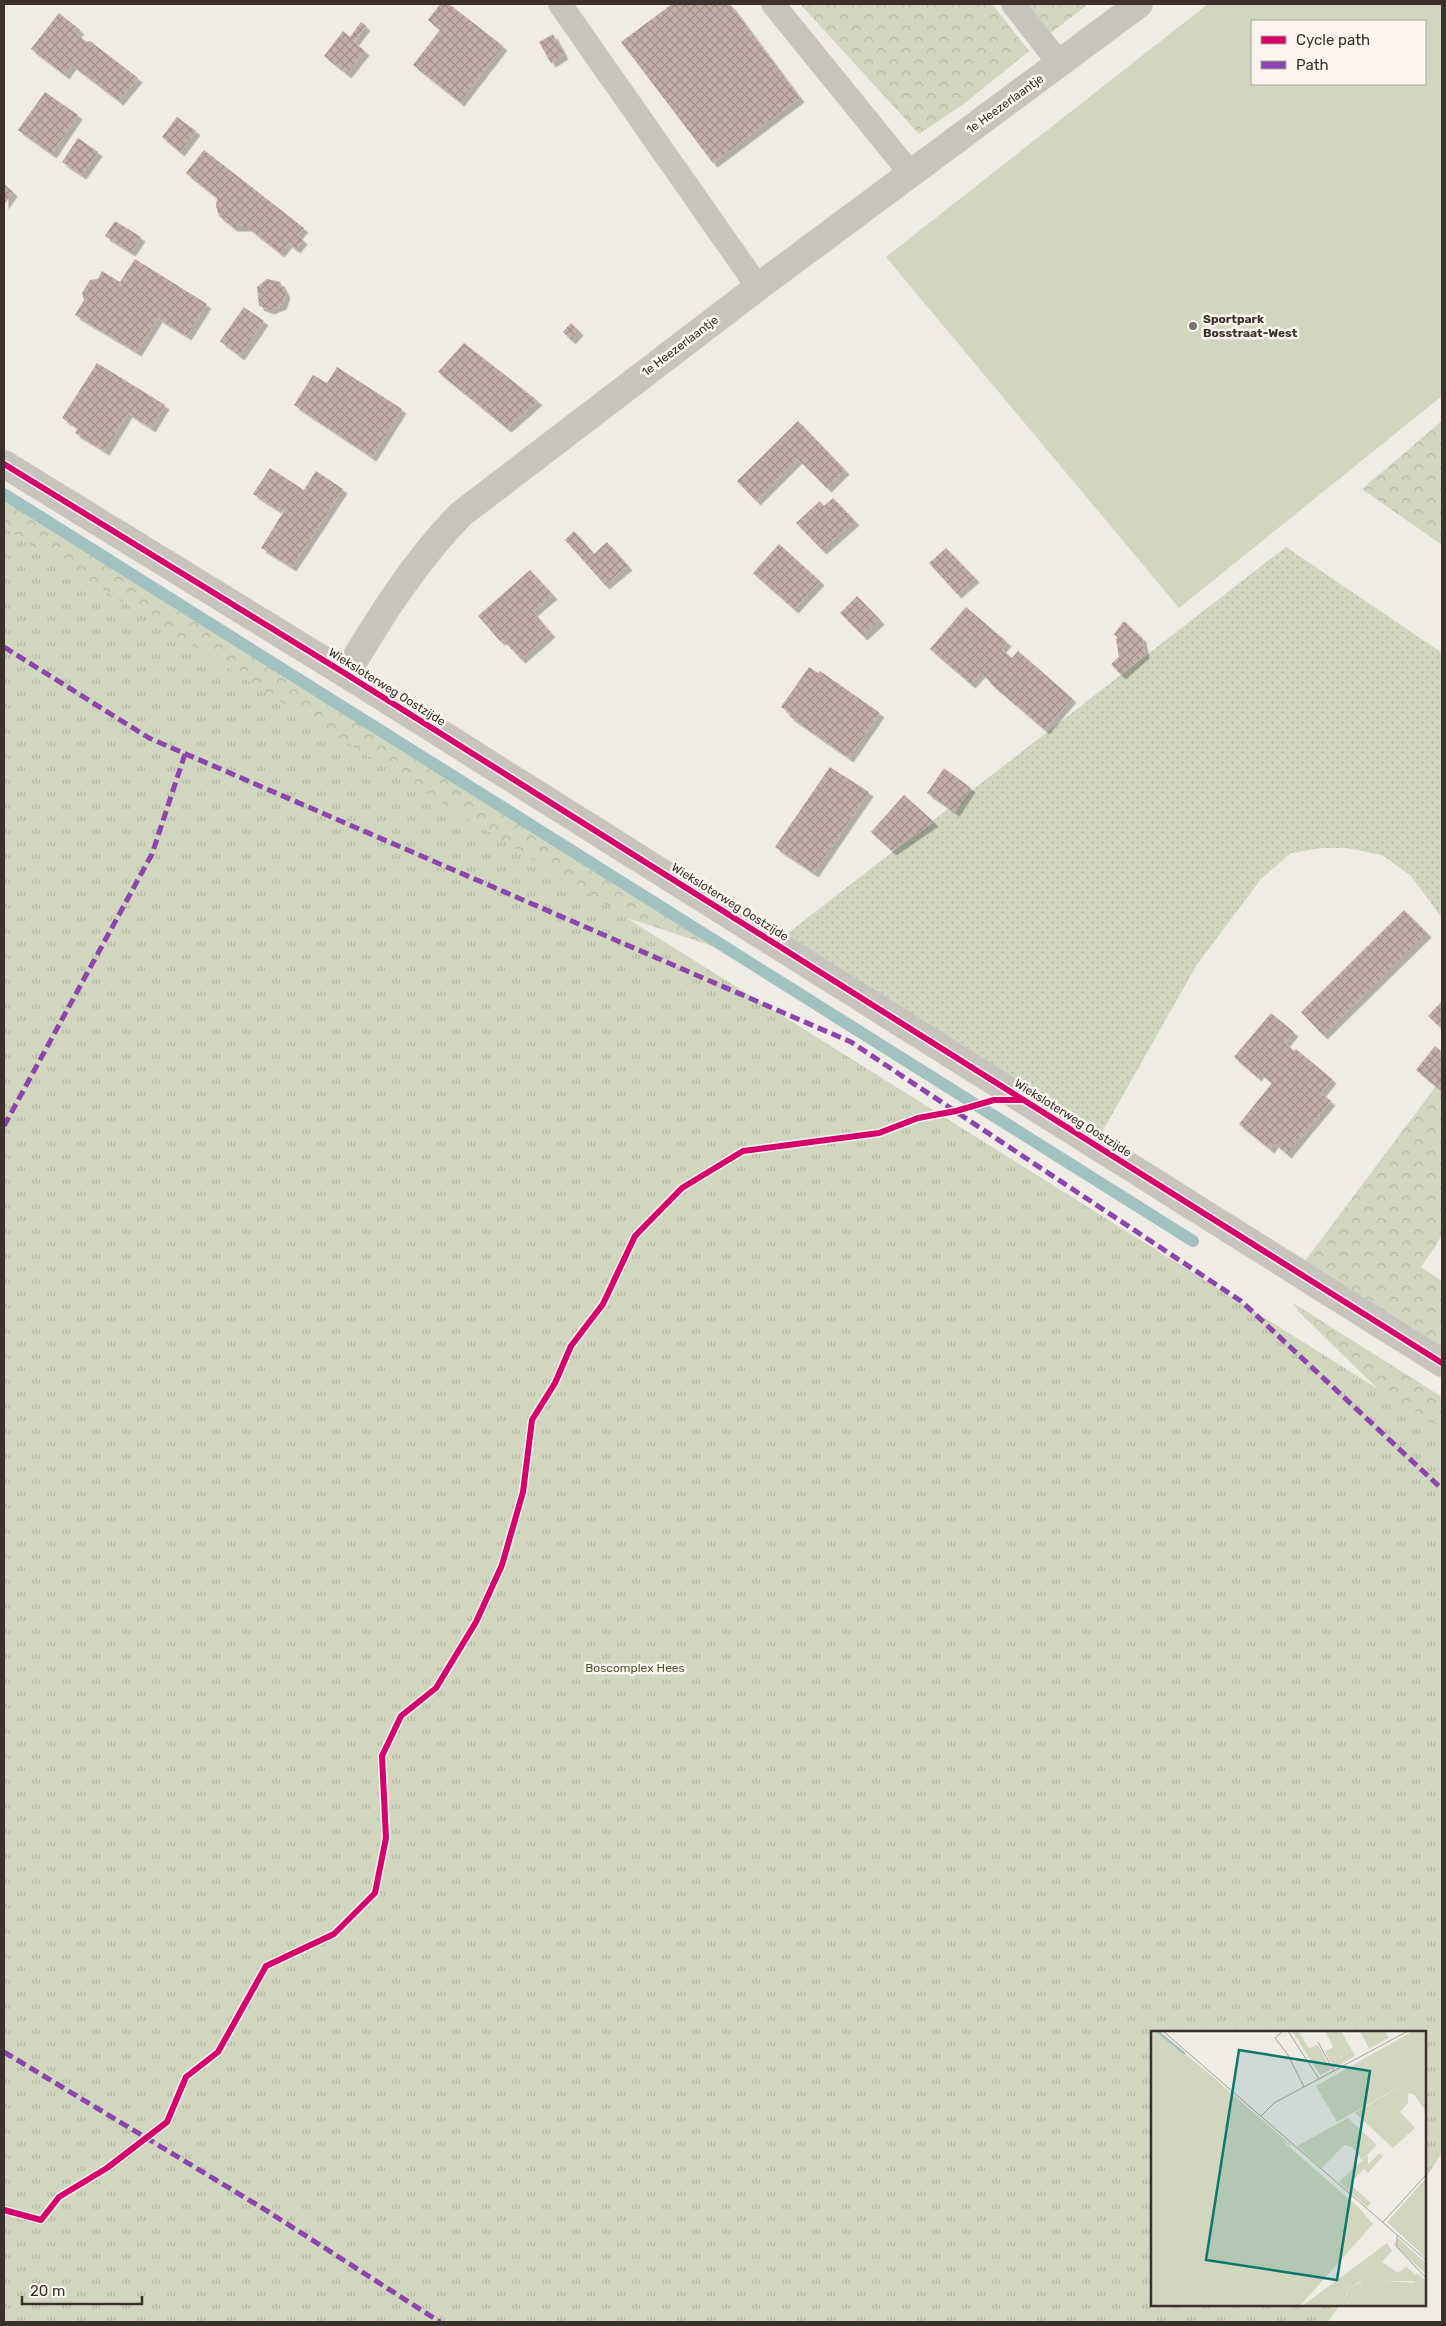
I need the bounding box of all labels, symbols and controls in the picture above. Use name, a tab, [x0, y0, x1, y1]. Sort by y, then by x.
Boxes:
legend	[1251, 20, 1426, 85]
text: Cycle path	[1296, 31, 1370, 49]
text: Path	[1296, 56, 1329, 74]
street label: 1e Heezerlaantje	[964, 71, 1047, 137]
place label: Sportpark Bosstraat-West	[1203, 312, 1298, 340]
street label: 1e Heezerlaantje	[639, 313, 721, 379]
marker: Sportpark Bosstraat-West	[1187, 320, 1199, 332]
street label: Wieksloterweg Oostzijde	[326, 645, 448, 729]
street label: Wieksloterweg Oostzijde	[669, 860, 791, 944]
street label: Wieksloterweg Oostzijde	[1012, 1076, 1134, 1160]
park label: Boscomplex Hees	[585, 1661, 685, 1675]
inset map	[1151, 2031, 1426, 2306]
scale bar	[22, 2274, 142, 2306]
text: 20 m	[30, 2282, 65, 2300]

